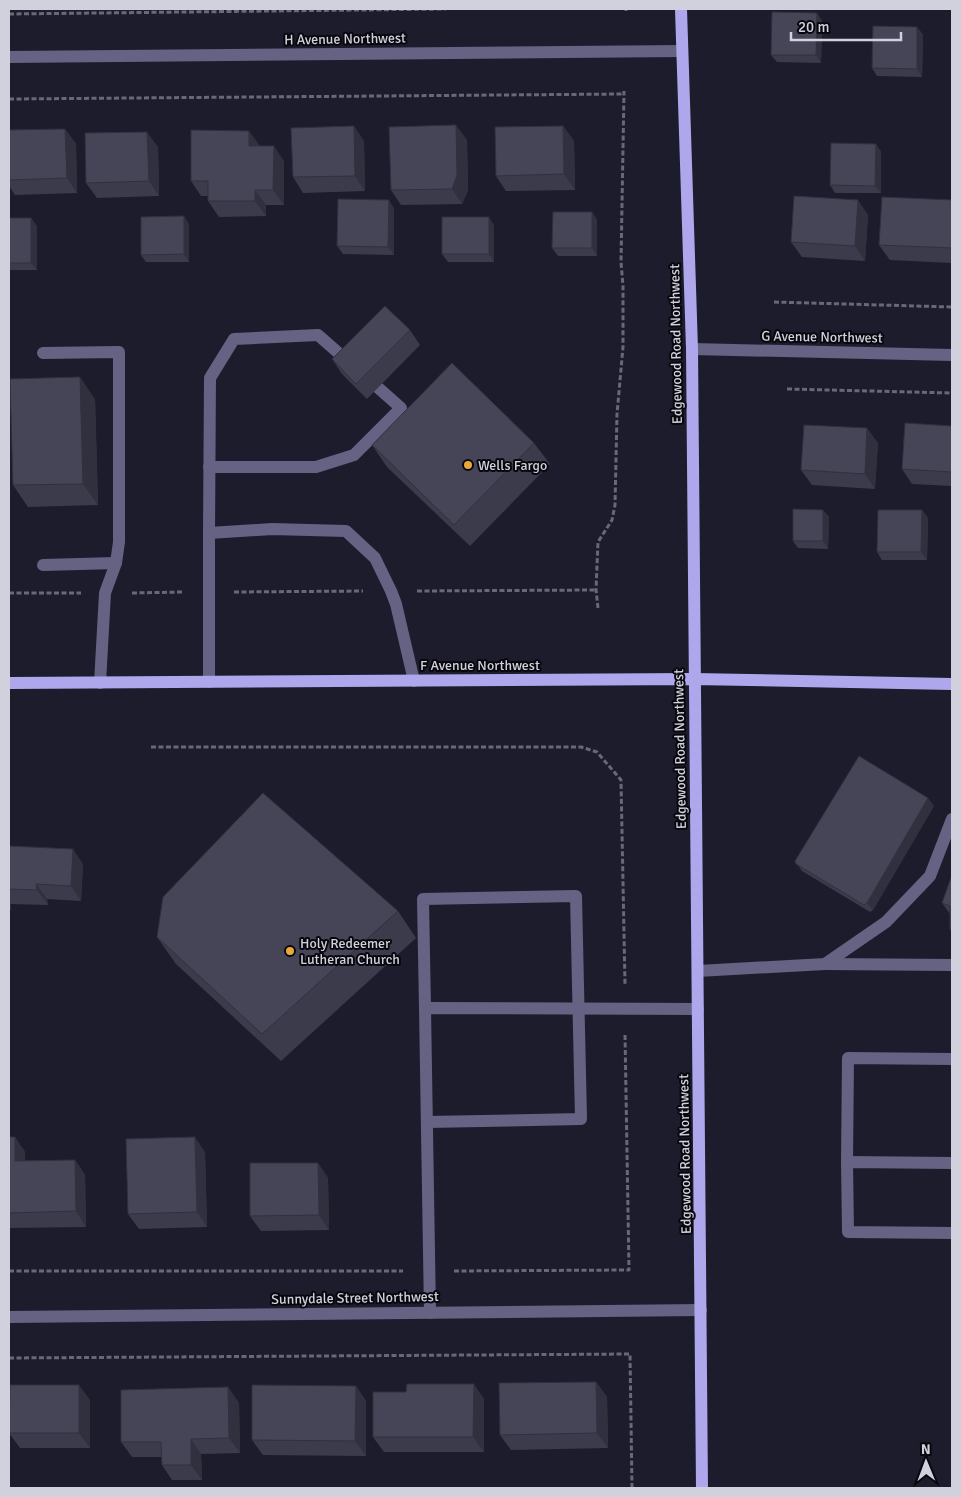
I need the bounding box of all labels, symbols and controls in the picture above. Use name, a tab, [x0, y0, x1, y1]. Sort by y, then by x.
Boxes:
scale bar	[791, 10, 901, 42]
text: 20 m	[798, 18, 829, 36]
street label: H Avenue Northwest	[284, 29, 406, 49]
street label: Edgewood Road Northwest	[666, 264, 686, 424]
street label: G Avenue Northwest	[761, 327, 883, 347]
place label: Wells Fargo	[478, 457, 547, 474]
marker: Wells Fargo	[462, 459, 474, 471]
street label: F Avenue Northwest	[420, 657, 540, 674]
street label: Edgewood Road Northwest	[670, 669, 690, 829]
place label: Holy Redeemer Lutheran Church	[300, 935, 400, 968]
marker: Holy Redeemer Lutheran Church	[284, 945, 296, 957]
street label: Edgewood Road Northwest	[675, 1074, 695, 1234]
street label: Sunnydale Street Northwest	[271, 1288, 439, 1308]
north arrow	[901, 1437, 951, 1487]
text: N	[921, 1441, 931, 1458]

